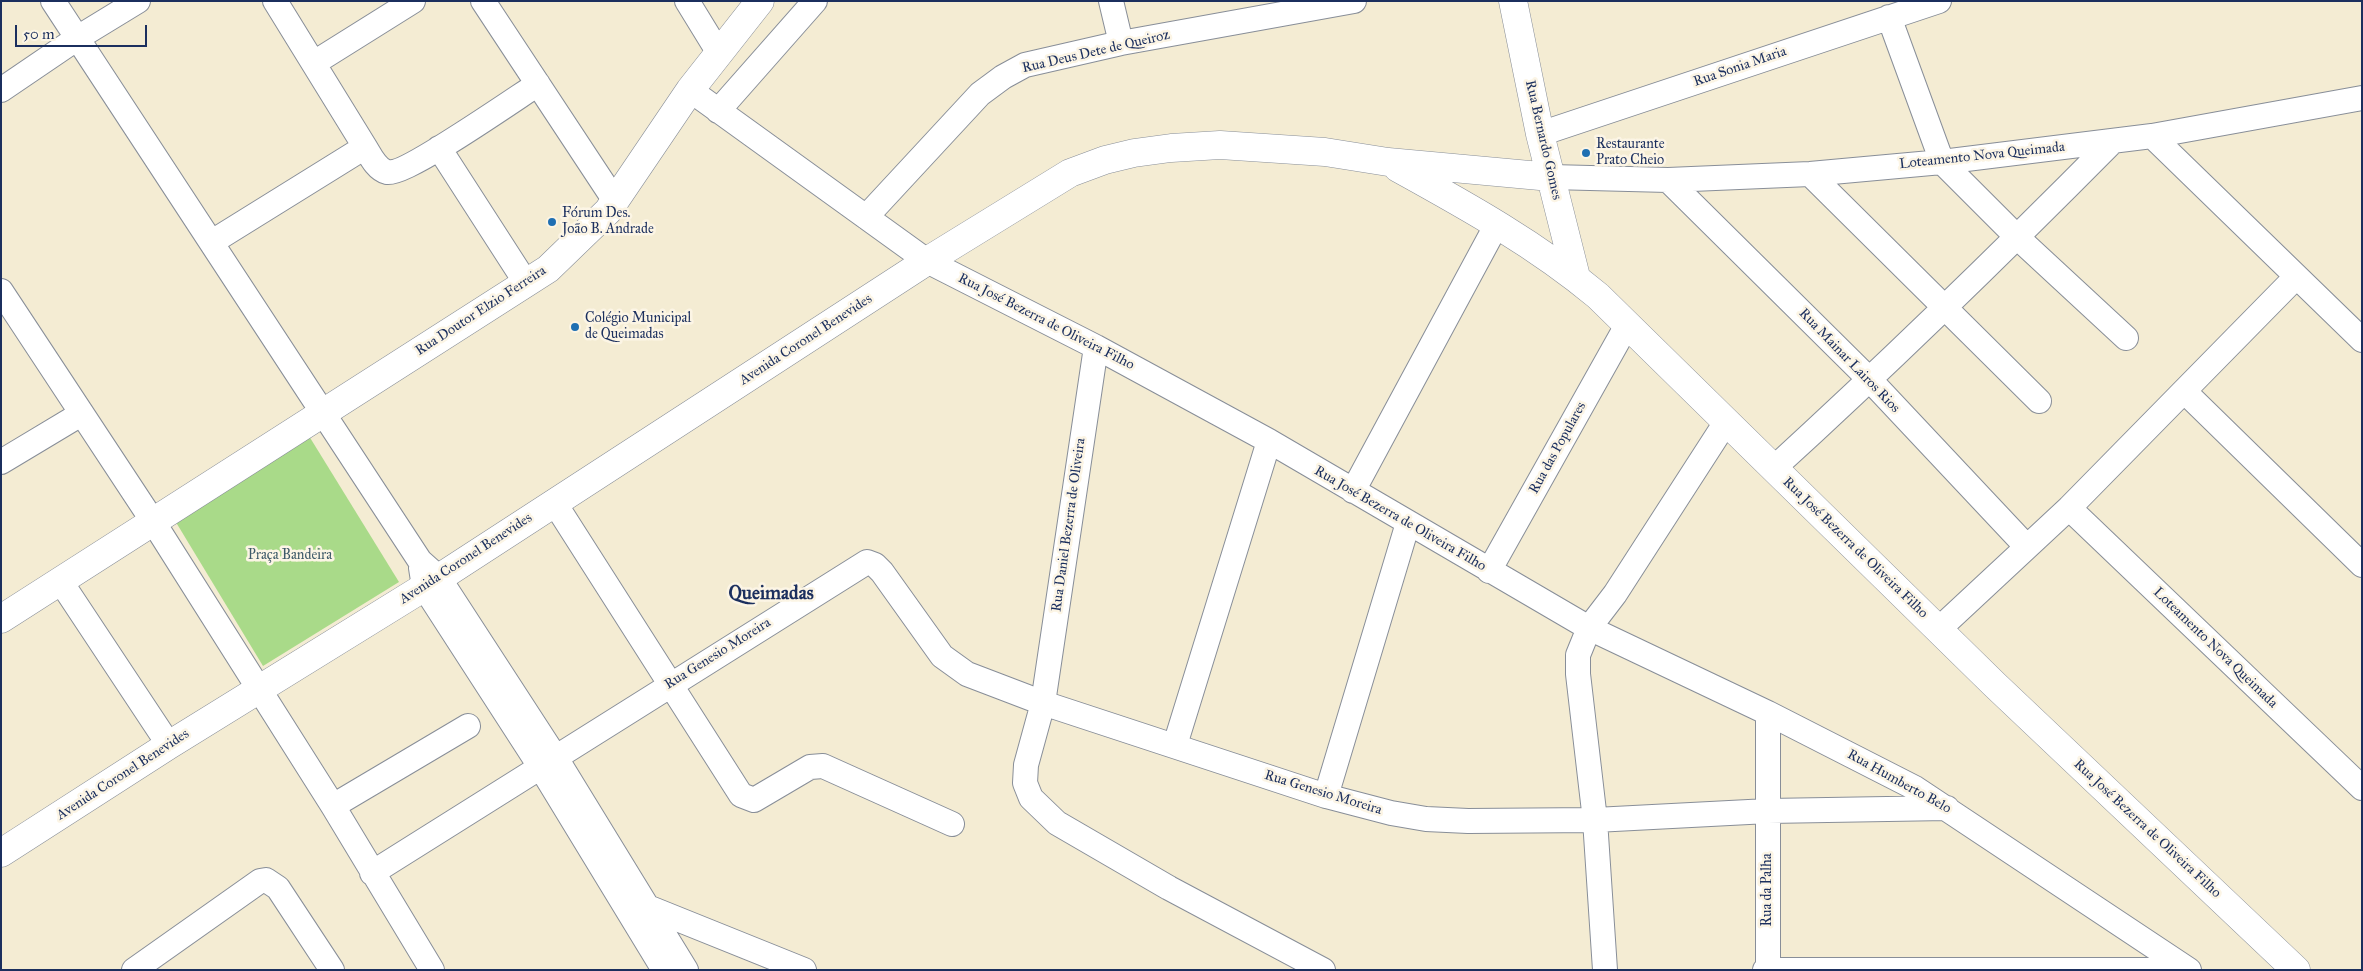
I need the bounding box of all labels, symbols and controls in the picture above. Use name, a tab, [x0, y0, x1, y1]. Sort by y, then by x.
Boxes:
scale bar	[18, 15, 150, 47]
text: 50 m	[23, 25, 55, 43]
street label: Rua Deus Dete de Queiroz	[1021, 27, 1171, 77]
street label: Rua Sonia Maria	[1691, 43, 1789, 91]
street label: Rua Bernardo Gomes	[1521, 79, 1565, 201]
place label: Restaurante Prato Cheio	[1596, 137, 1664, 170]
street label: Loteamento Nova Queimada	[1898, 139, 2066, 173]
marker: Restaurante Prato Cheio	[1580, 147, 1592, 159]
place label: Fórum Des. João B. Andrade	[562, 206, 654, 238]
marker: Fórum Des. João B. Andrade	[546, 216, 558, 228]
street label: Rua Doutor Elzio Ferreira	[413, 262, 549, 360]
street label: Rua José Bezerra de Oliveira Filho	[955, 270, 1137, 374]
street label: Avenida Coronel Benevides	[737, 291, 875, 389]
street label: Rua Mainar Lairos Rios	[1795, 305, 1903, 417]
place label: Colégio Municipal de Queimadas	[585, 311, 691, 344]
marker: Colégio Municipal de Queimadas	[569, 321, 581, 333]
street label: Rua das Populares	[1526, 399, 1590, 497]
street label: Rua Daniel Bezerra de Oliveira	[1048, 437, 1090, 613]
street label: Rua José Bezerra de Oliveira Filho	[1311, 463, 1489, 575]
street label: Rua José Bezerra de Oliveira Filho	[1779, 474, 1931, 622]
street label: Avenida Coronel Benevides	[397, 510, 535, 608]
park label: Praça Bandeira	[248, 548, 332, 564]
district label: Queimadas	[728, 583, 814, 605]
street label: Loteamento Nova Queimada	[2149, 584, 2281, 712]
street label: Rua Genesio Moreira	[662, 615, 774, 693]
street label: Avenida Coronel Benevides	[54, 726, 192, 824]
street label: Rua Humberto Belo	[1844, 746, 1954, 818]
street label: Rua José Bezerra de Oliveira Filho	[2070, 756, 2224, 902]
street label: Rua Genesio Moreira	[1262, 767, 1384, 819]
street label: Rua da Palha	[1760, 853, 1776, 927]

